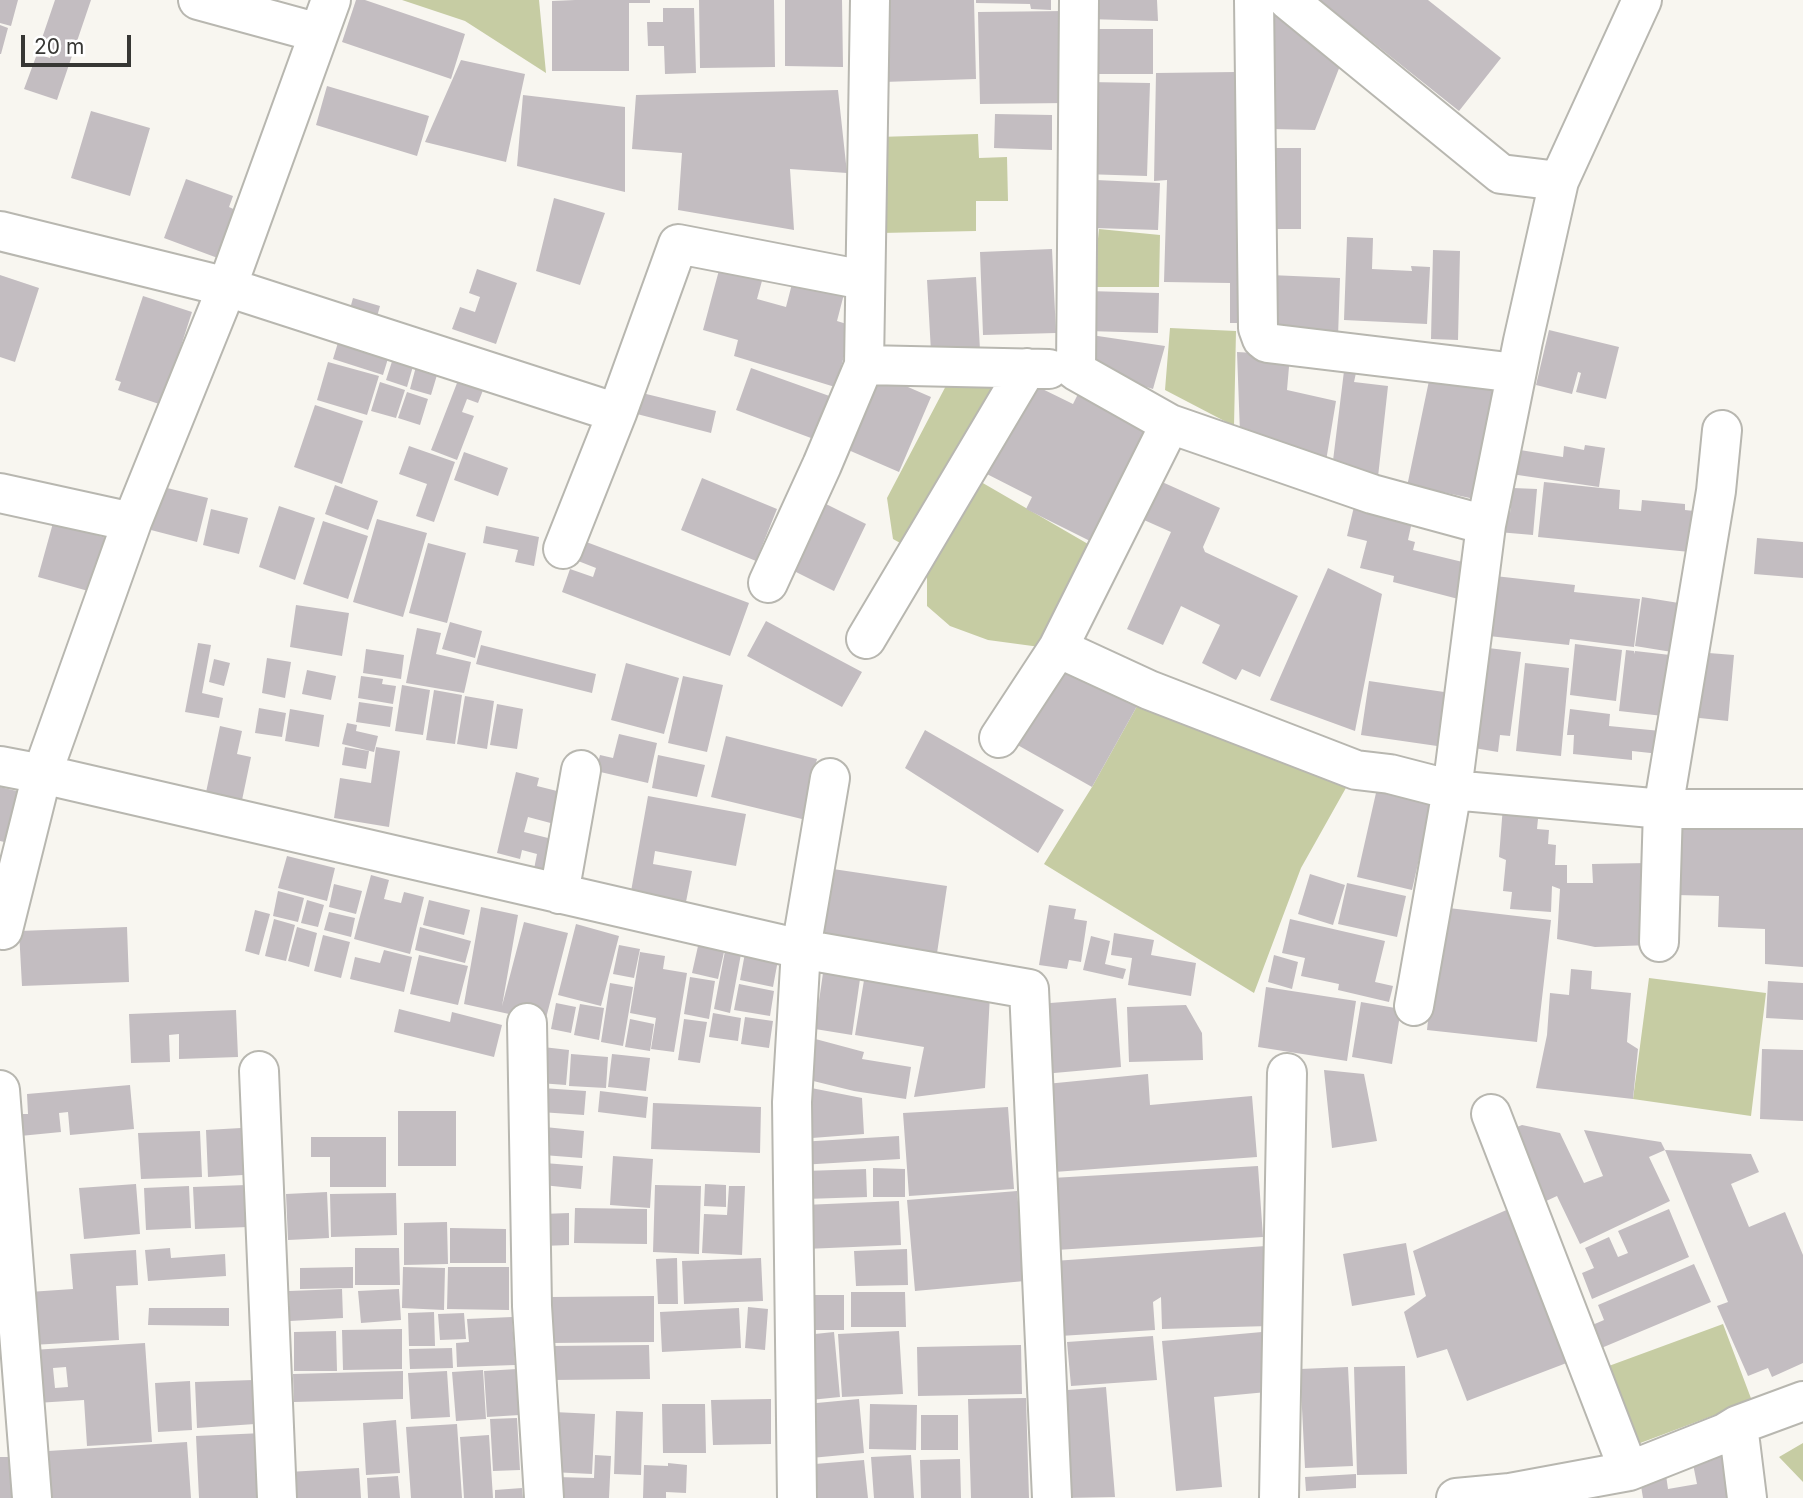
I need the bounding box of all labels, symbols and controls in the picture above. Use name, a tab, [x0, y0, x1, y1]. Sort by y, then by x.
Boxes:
scale bar	[24, 21, 135, 65]
text: 20 m	[34, 34, 84, 59]

